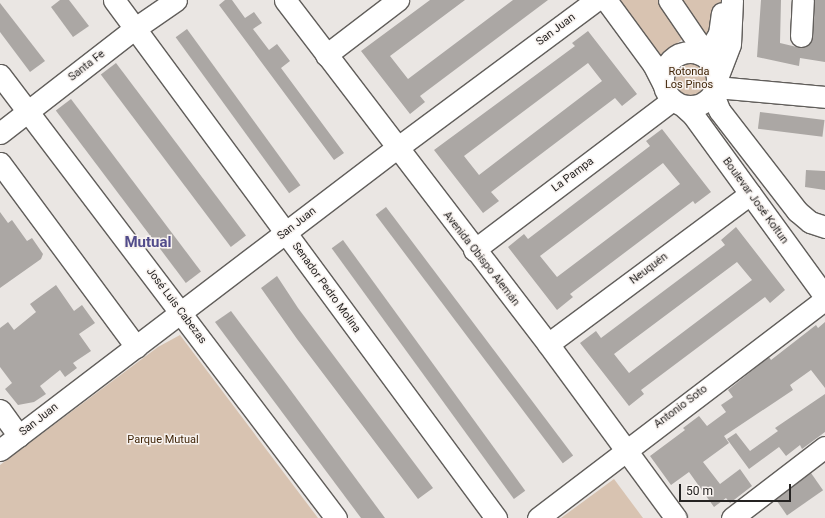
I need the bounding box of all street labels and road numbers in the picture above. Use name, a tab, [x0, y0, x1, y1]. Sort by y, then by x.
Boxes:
street label: San Juan	[534, 11, 578, 49]
street label: Santa Fe	[66, 48, 108, 84]
street label: La Pampa	[549, 155, 597, 195]
street label: Boulevar José Koltun	[719, 155, 791, 247]
street label: San Juan	[275, 205, 319, 243]
street label: Avenida Obispo Alemán	[440, 209, 522, 309]
street label: Senador Pedro Molina	[289, 240, 363, 336]
street label: Neuquén	[627, 250, 671, 288]
street label: José Luis Cabezas	[143, 265, 209, 347]
street label: Antonio Soto	[652, 383, 710, 431]
street label: San Juan	[17, 401, 61, 439]

